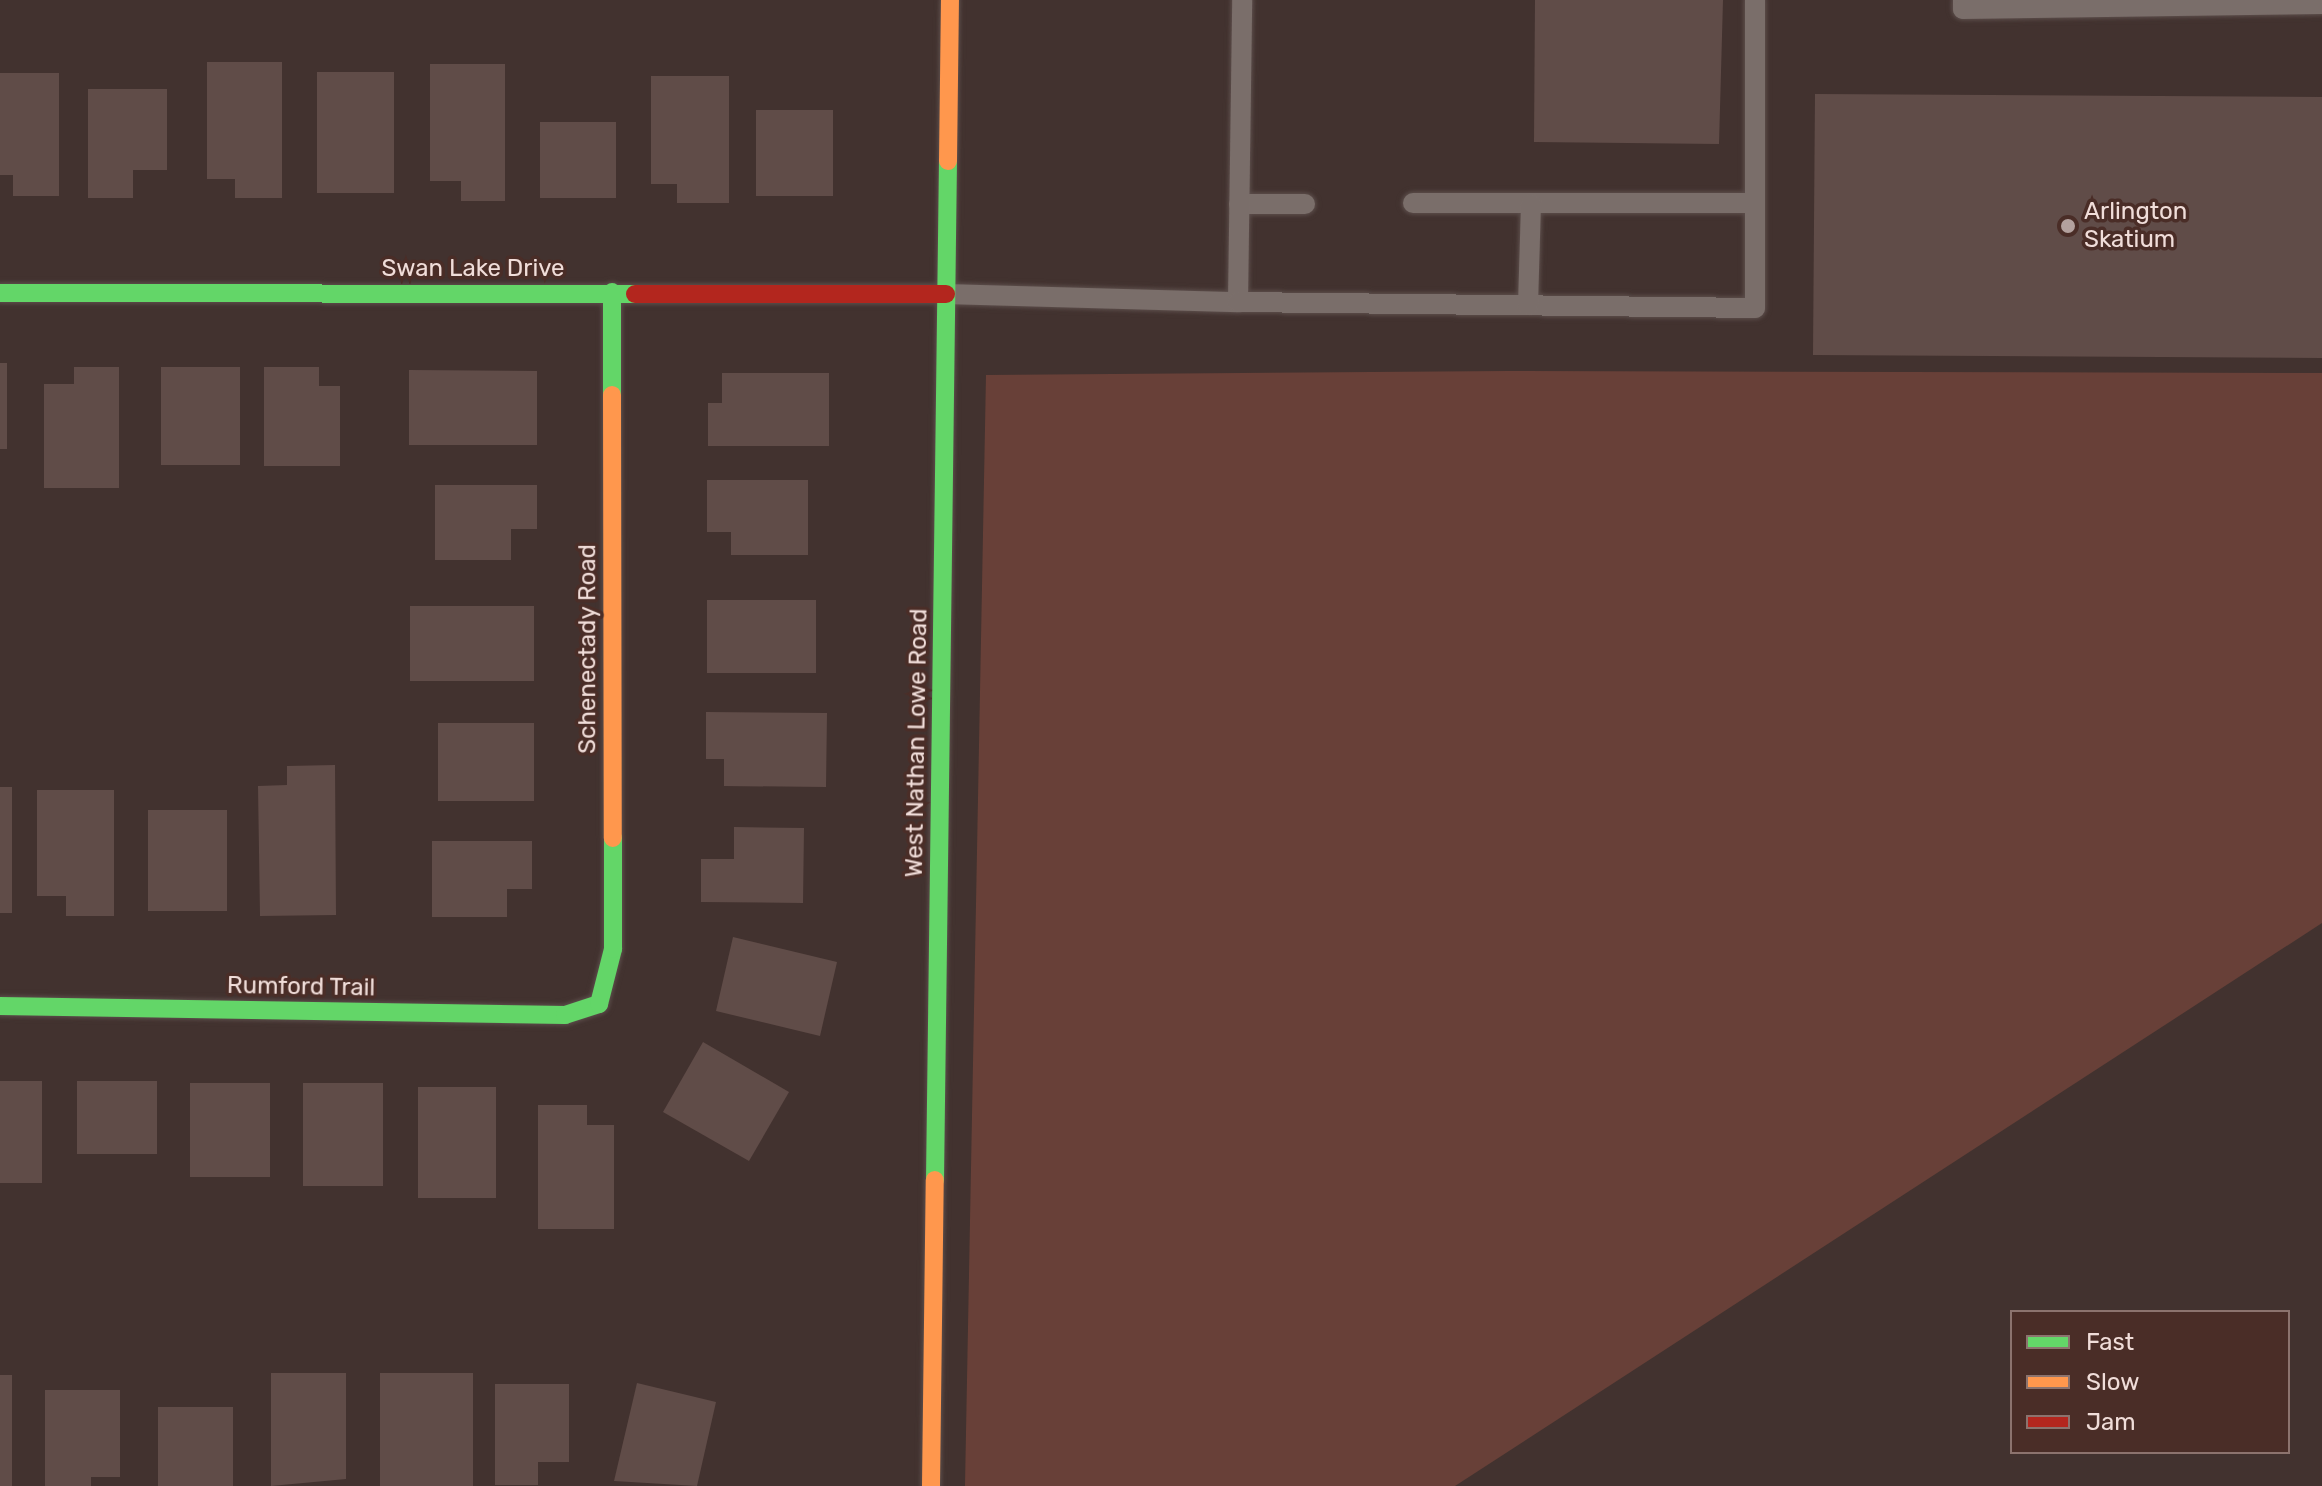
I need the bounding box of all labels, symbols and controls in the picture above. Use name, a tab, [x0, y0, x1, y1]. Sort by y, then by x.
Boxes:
place label: Arlington Skatium	[2084, 198, 2187, 254]
marker: Arlington Skatium	[2059, 217, 2077, 235]
street label: Swan Lake Drive	[381, 255, 565, 283]
street label: Schenectady Road	[574, 544, 602, 754]
street label: West Nathan Lowe Road	[900, 608, 934, 878]
street label: Rumford Trail	[226, 971, 376, 1003]
legend	[2010, 1310, 2290, 1454]
text: Fast	[2086, 1328, 2134, 1356]
text: Slow	[2086, 1368, 2139, 1396]
text: Jam	[2086, 1408, 2136, 1436]

